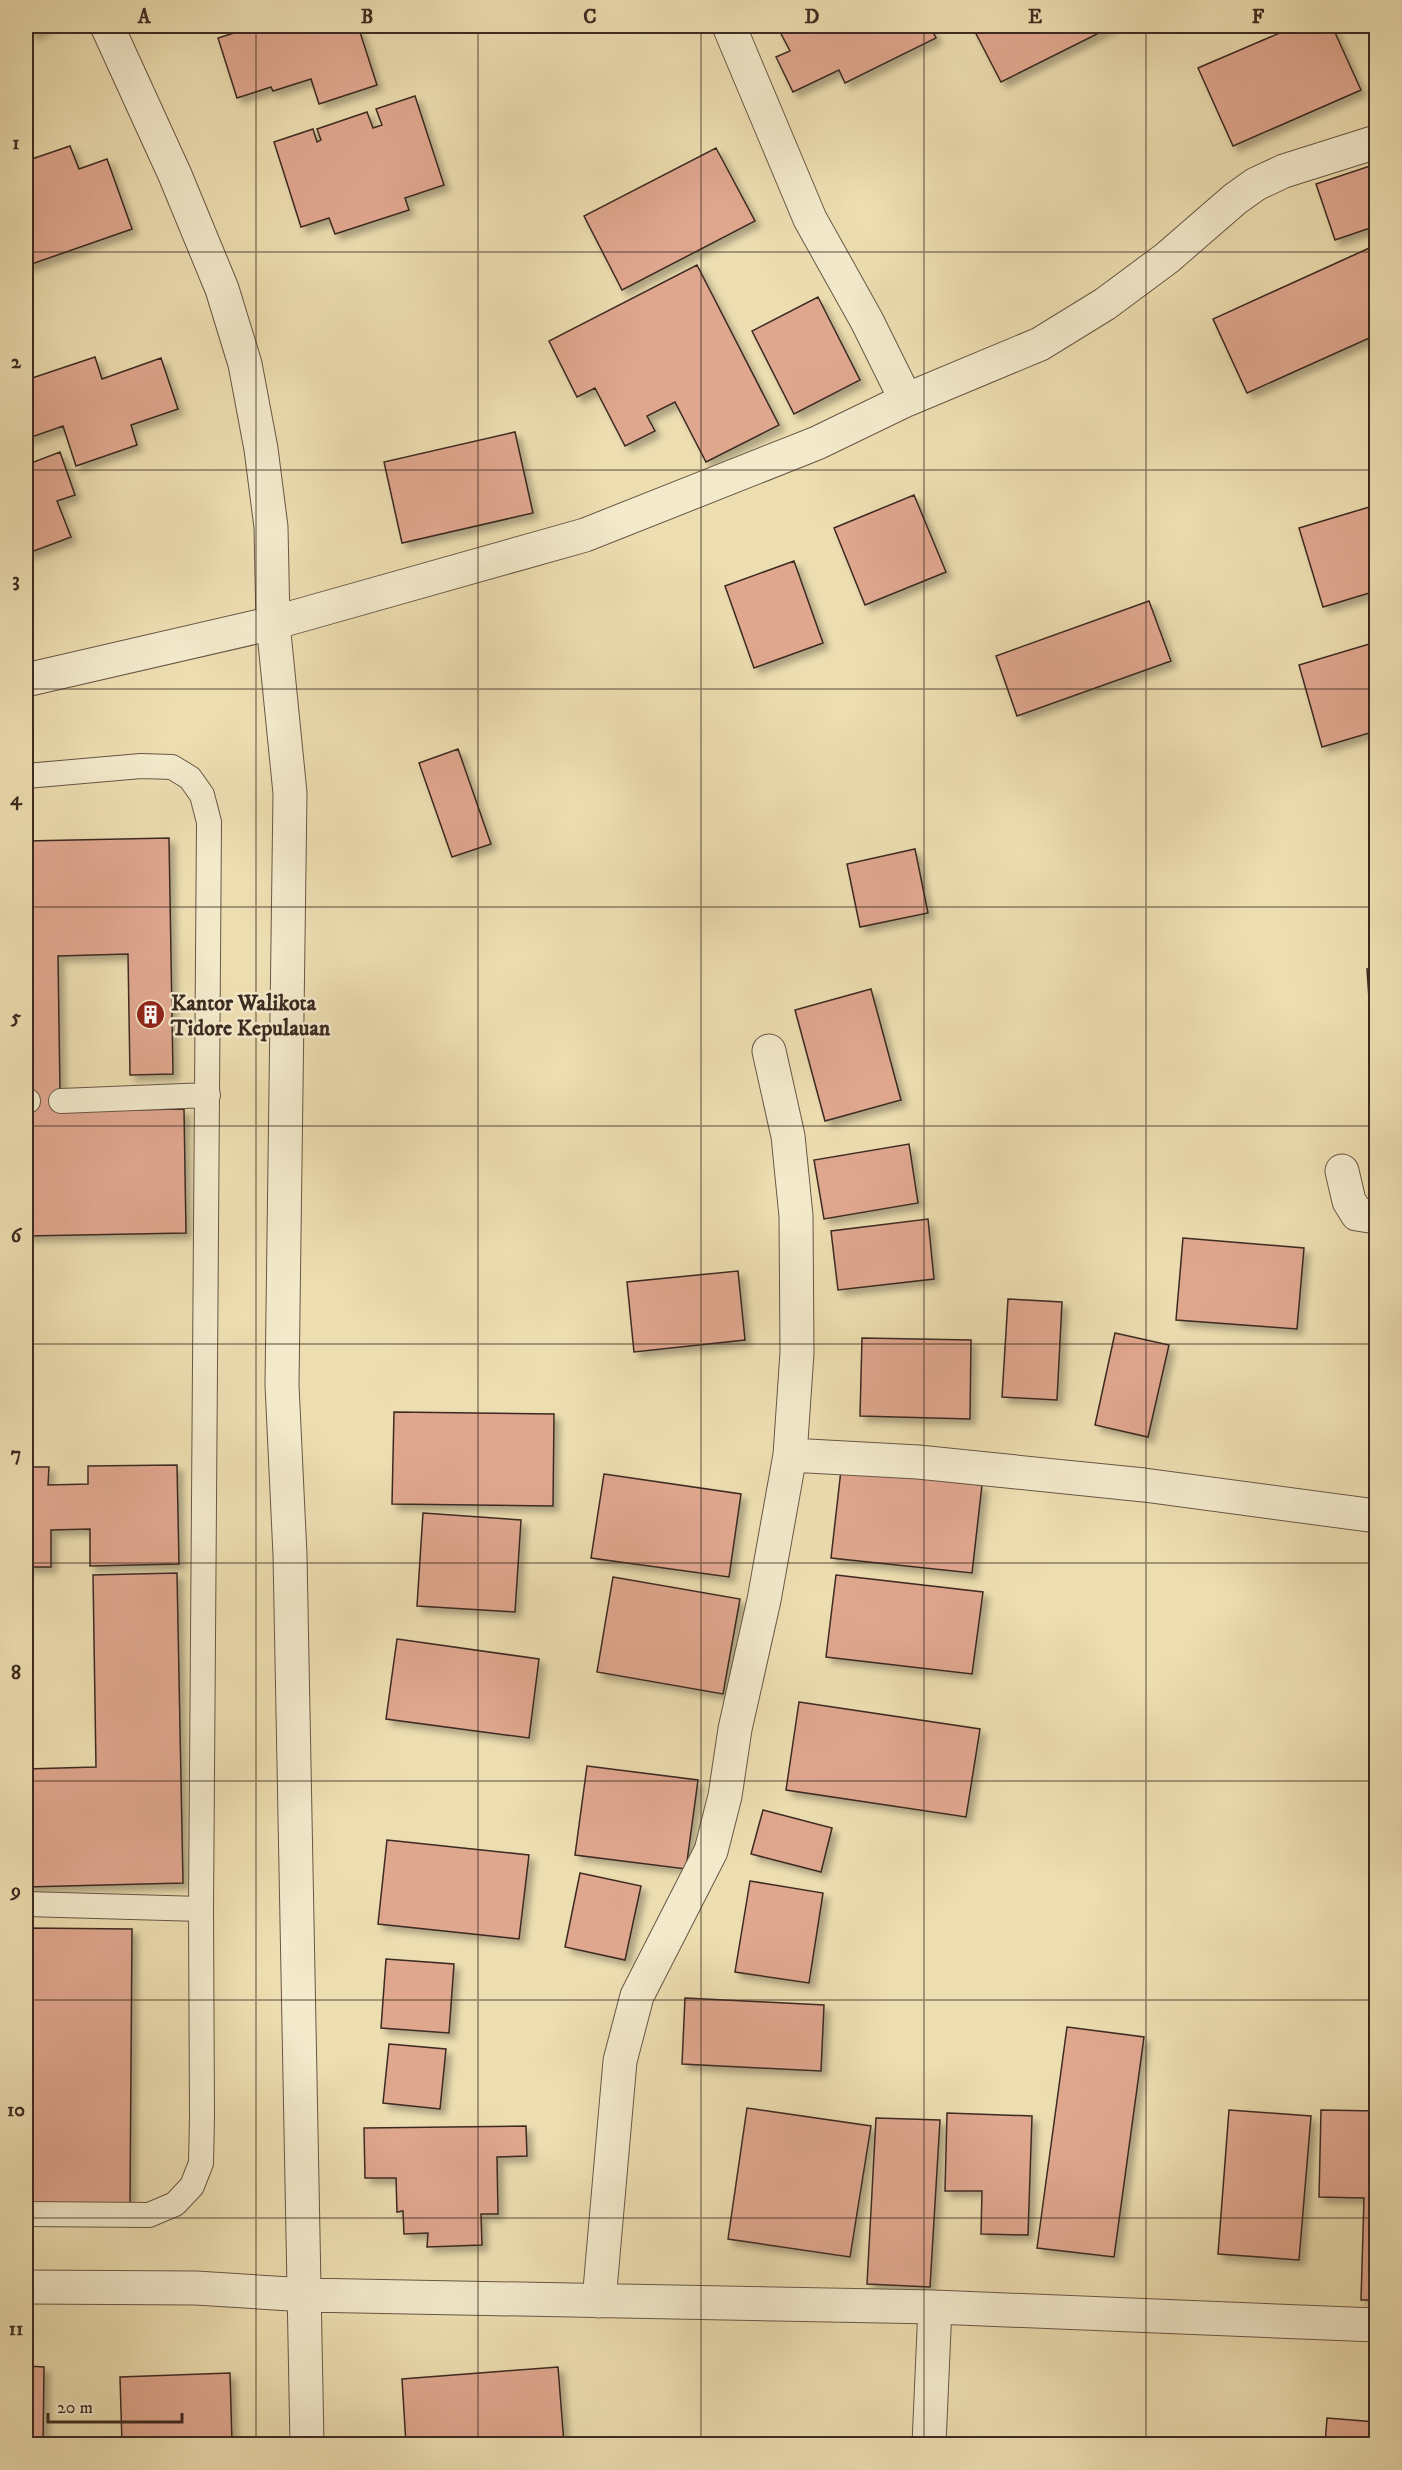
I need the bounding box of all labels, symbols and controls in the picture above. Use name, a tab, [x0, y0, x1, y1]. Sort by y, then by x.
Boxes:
text: A	[137, 5, 152, 30]
text: B	[361, 5, 373, 30]
text: C	[583, 5, 597, 30]
text: D	[805, 5, 820, 30]
text: E	[1028, 5, 1042, 30]
text: F	[1252, 5, 1265, 30]
text: 1	[12, 131, 20, 156]
text: 2	[11, 350, 22, 375]
text: 3	[12, 568, 20, 593]
text: 4	[10, 787, 23, 812]
place label: Kantor Walikota Tidore Kepulauan	[170, 990, 331, 1042]
building icon: Kantor Walikota Tidore Kepulauan	[134, 999, 166, 1031]
text: 5	[10, 1005, 21, 1030]
text: 6	[11, 1224, 23, 1249]
text: 7	[11, 1442, 21, 1467]
text: 8	[11, 1661, 21, 1686]
text: 9	[9, 1879, 21, 1904]
text: 10	[7, 2098, 25, 2123]
text: 11	[9, 2317, 23, 2342]
scale bar	[48, 2386, 182, 2424]
text: 20 m	[57, 2397, 93, 2419]

